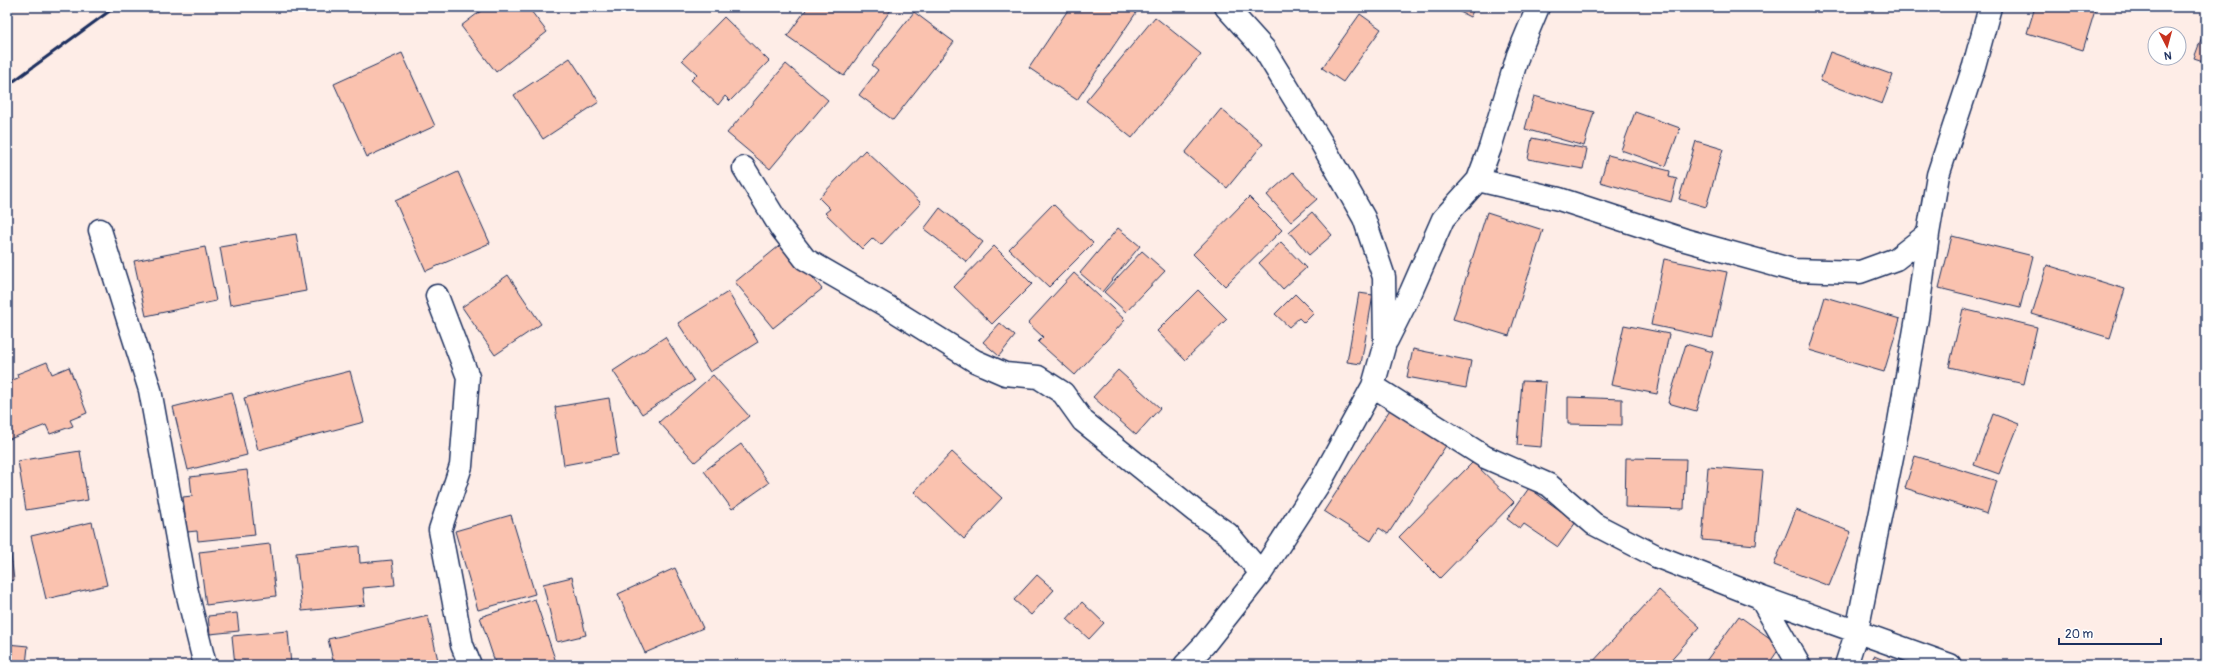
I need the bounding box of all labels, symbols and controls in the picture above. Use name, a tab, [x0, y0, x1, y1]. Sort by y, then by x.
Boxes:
north arrow	[2147, 26, 2187, 66]
text: N	[2163, 49, 2172, 62]
scale bar	[2059, 620, 2161, 646]
text: 20 m	[2065, 627, 2094, 642]

